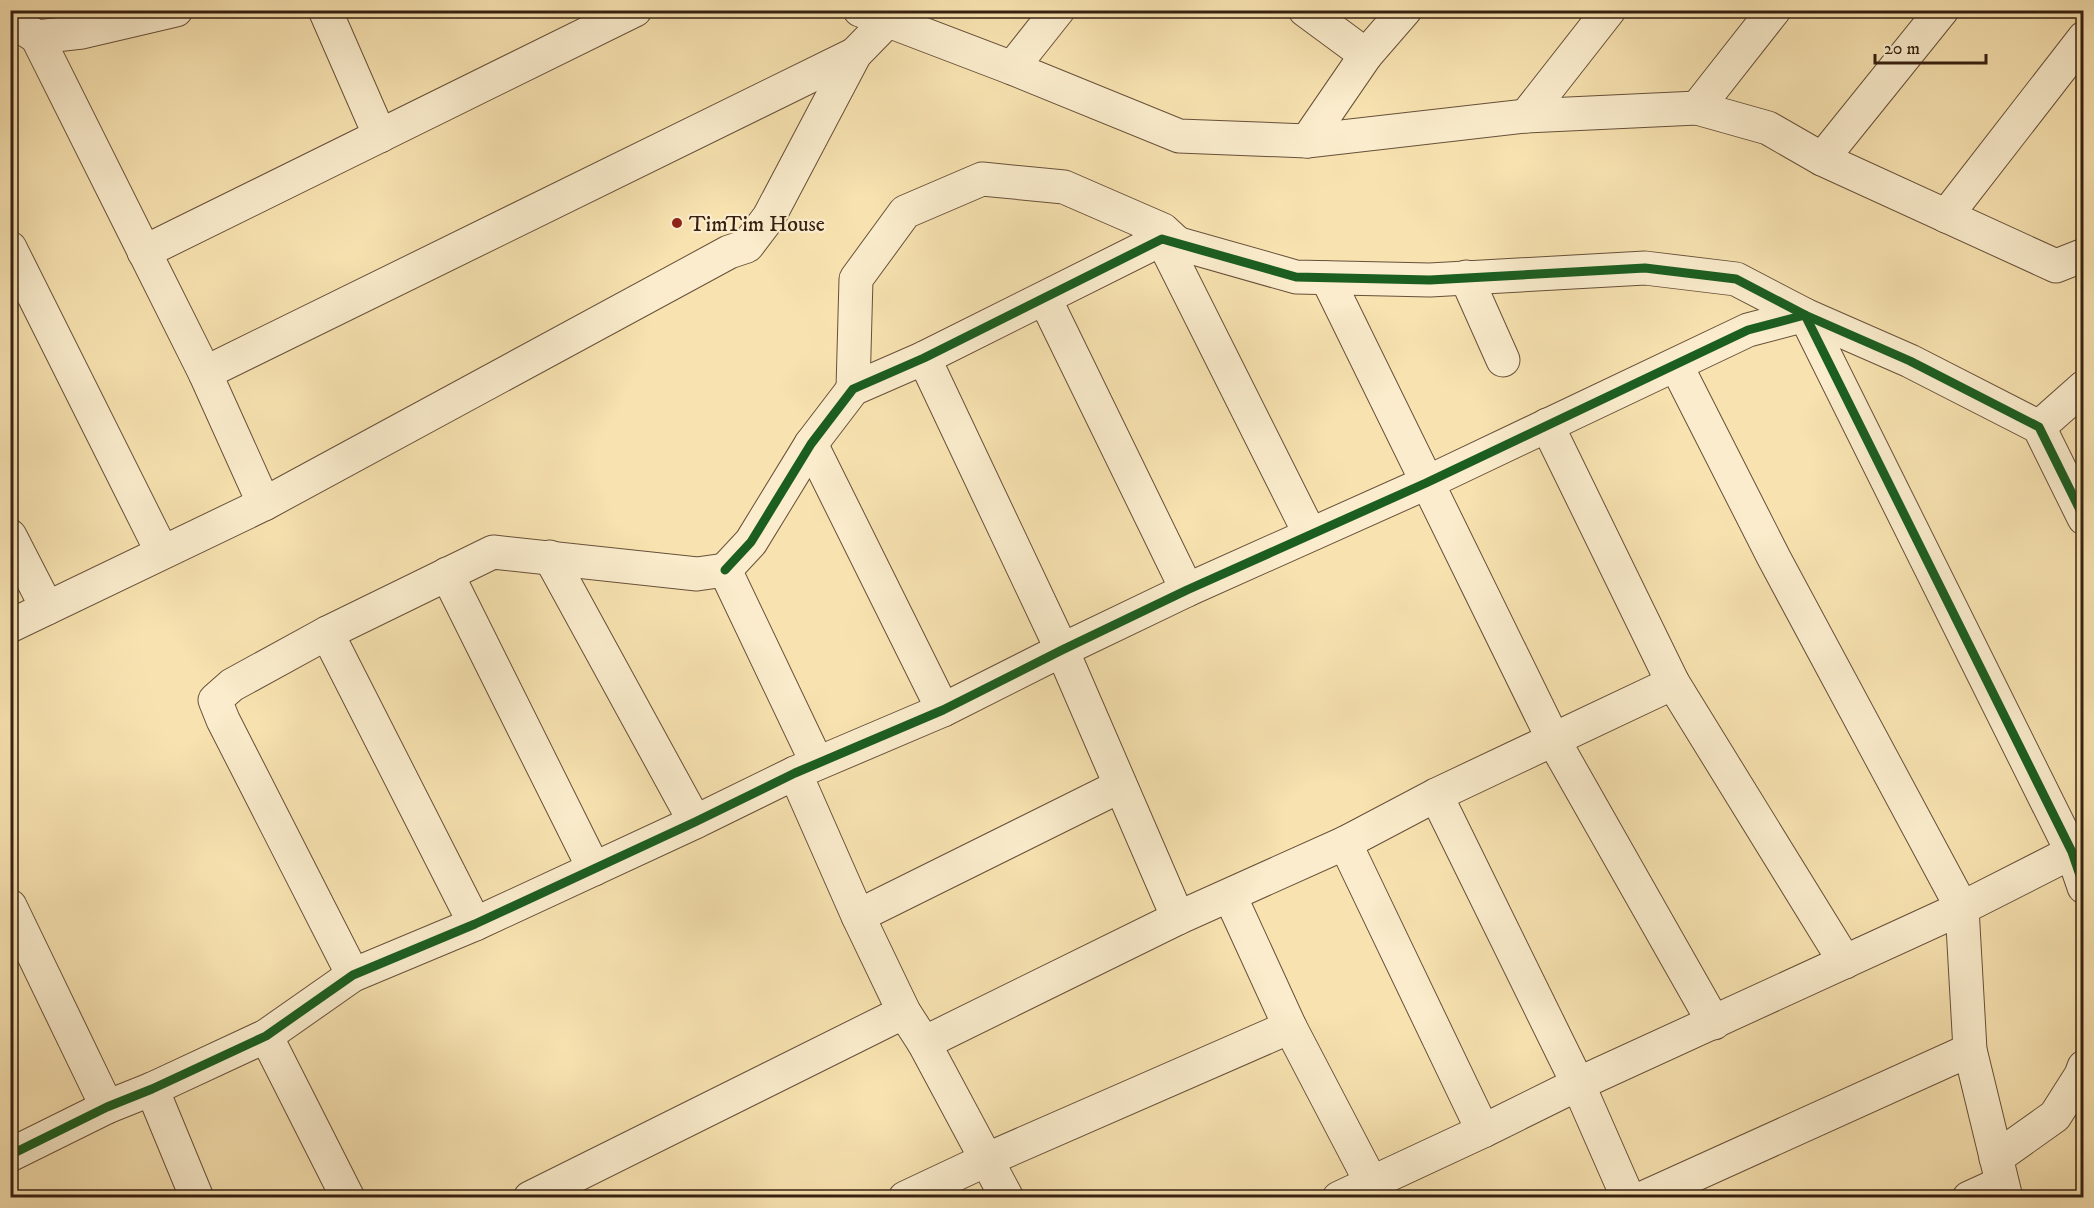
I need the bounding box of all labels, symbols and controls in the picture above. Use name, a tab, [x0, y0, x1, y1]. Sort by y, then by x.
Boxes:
scale bar	[1875, 27, 1986, 65]
text: 20 m	[1884, 38, 1920, 60]
place label: TimTim House	[689, 211, 825, 238]
marker: TimTim House	[670, 216, 684, 230]

